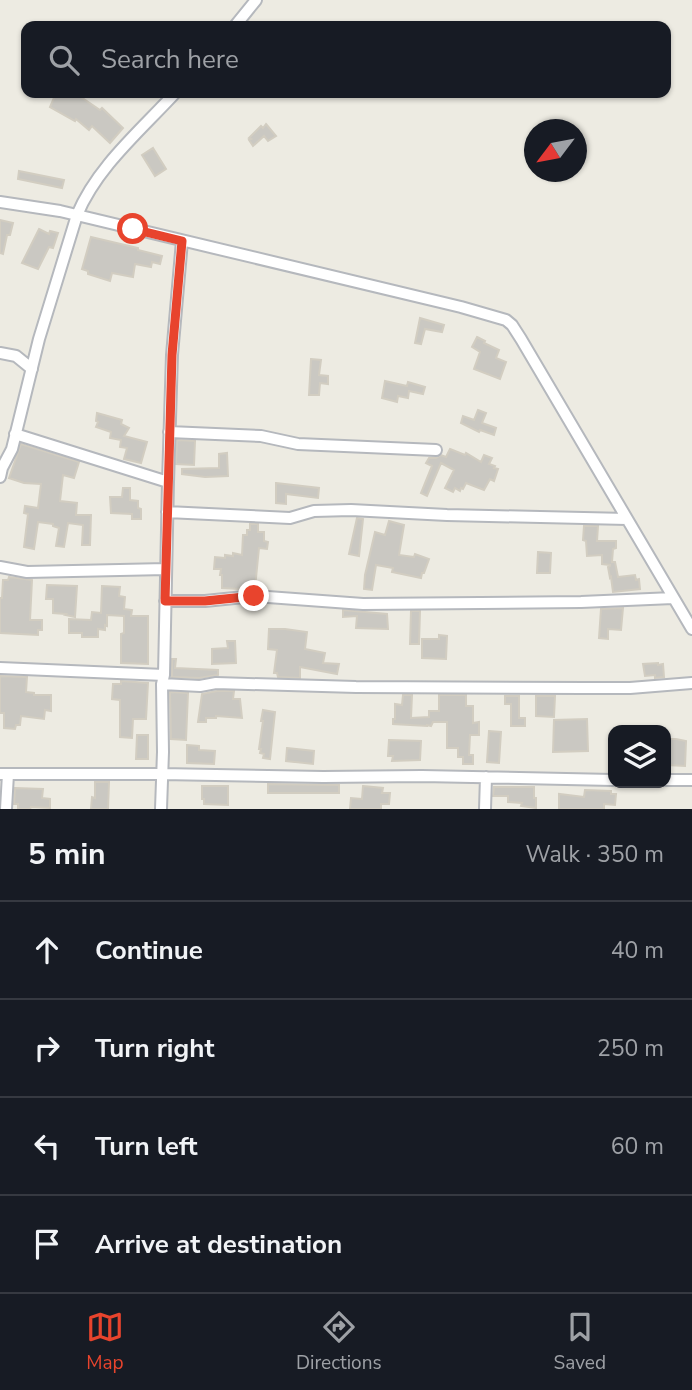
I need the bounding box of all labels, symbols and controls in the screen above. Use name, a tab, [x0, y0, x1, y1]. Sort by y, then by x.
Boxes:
search box	[21, 21, 671, 98]
icon: search	[45, 41, 83, 79]
text: Search here	[101, 42, 239, 77]
north arrow	[524, 119, 587, 182]
route start	[117, 213, 148, 244]
route end	[238, 580, 269, 611]
map controls	[608, 725, 671, 788]
button: layers	[608, 725, 671, 788]
text: 5 min	[28, 834, 106, 875]
text: Walk · 350 m	[525, 839, 664, 870]
icon: ahead	[28, 931, 66, 969]
text: Continue	[95, 933, 203, 968]
text: 40 m	[611, 935, 664, 966]
icon: right	[28, 1029, 66, 1067]
text: Turn right	[95, 1031, 214, 1066]
text: 250 m	[597, 1033, 664, 1064]
icon: left	[28, 1127, 66, 1165]
text: Turn left	[95, 1129, 198, 1164]
text: 60 m	[611, 1131, 664, 1162]
icon: arrive	[28, 1225, 66, 1263]
text: Arrive at destination	[95, 1227, 342, 1262]
tab: Map	[86, 1308, 124, 1376]
tab: Directions	[296, 1308, 382, 1376]
tab: Saved	[554, 1308, 606, 1376]

